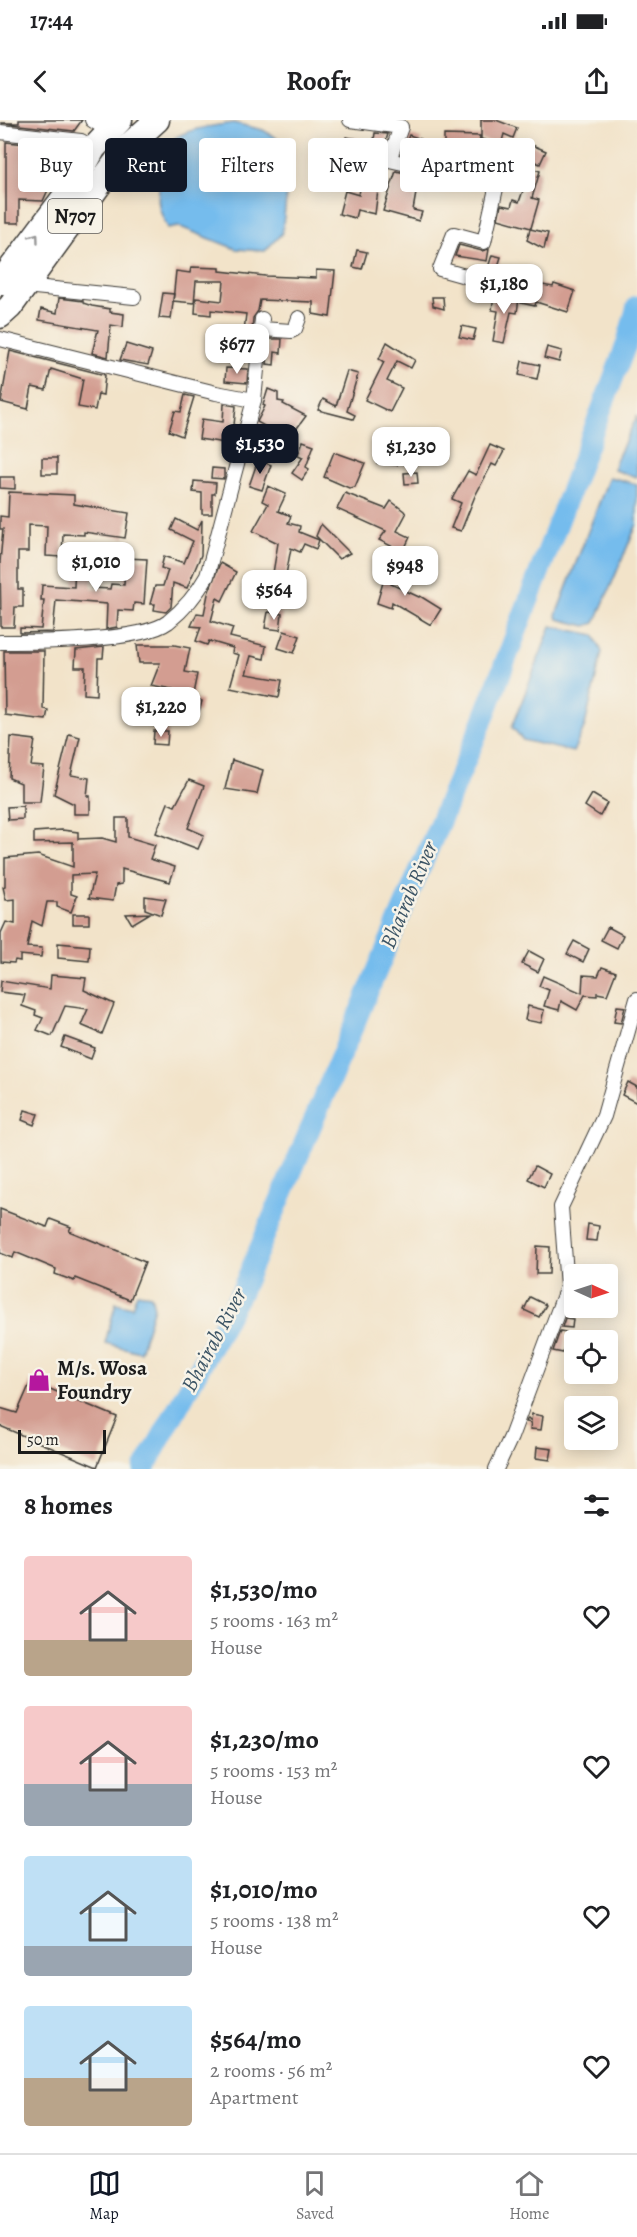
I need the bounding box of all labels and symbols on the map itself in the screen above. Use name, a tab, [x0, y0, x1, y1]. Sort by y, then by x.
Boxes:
road number: N707	[48, 199, 102, 233]
one-way arrow	[28, 233, 39, 244]
pin: $1,180	[455, 264, 553, 315]
pin: $677	[201, 324, 273, 375]
pin: $1,530	[211, 424, 309, 475]
pin: $1,230	[362, 427, 460, 478]
pin: $1,010	[47, 542, 145, 593]
pin: $948	[369, 546, 441, 597]
pin: $564	[238, 570, 310, 621]
pin: $1,220	[112, 687, 210, 738]
water label: Bhairab River	[373, 836, 446, 953]
north arrow	[564, 1264, 618, 1318]
water label: Bhairab River	[174, 1282, 255, 1397]
place label: M/s. Wosa Foundry	[57, 1354, 148, 1406]
shop icon: M/s. Wosa Foundry	[26, 1367, 52, 1393]
scale bar	[18, 1427, 106, 1454]

